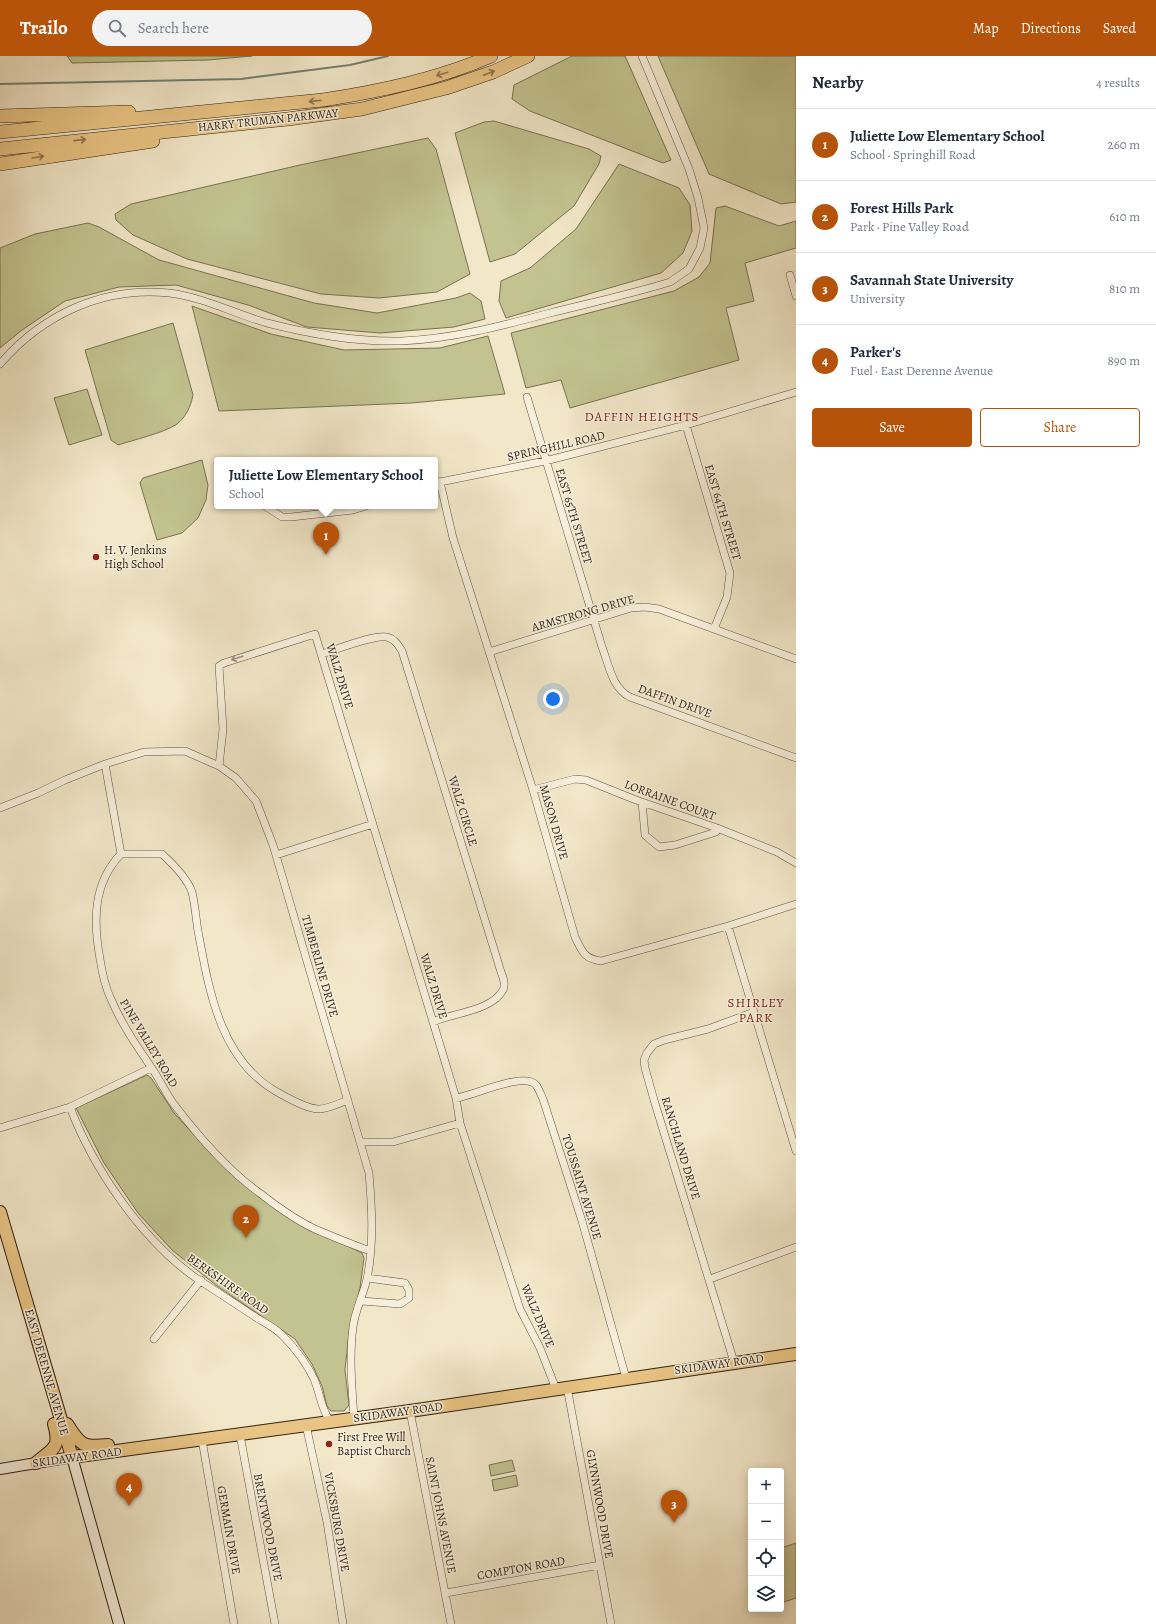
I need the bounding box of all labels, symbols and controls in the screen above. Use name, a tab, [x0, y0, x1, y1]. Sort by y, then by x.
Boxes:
search box	[92, 10, 372, 46]
text: Trailo	[20, 15, 68, 41]
icon: search	[106, 17, 128, 39]
text: Search here	[138, 18, 209, 38]
text: Map	[973, 19, 999, 38]
text: Directions	[1021, 19, 1081, 38]
text: Saved	[1103, 19, 1136, 38]
one-way arrow	[483, 68, 495, 76]
one-way arrow	[435, 71, 448, 78]
text: Nearby	[812, 71, 863, 94]
text: 4 results	[1096, 74, 1140, 91]
one-way arrow	[309, 97, 322, 105]
street label: HARRY TRUMAN PARKWAY	[197, 105, 340, 135]
text: Juliette Low Elementary School	[850, 126, 1045, 146]
one-way arrow	[74, 136, 87, 143]
text: 1	[823, 136, 827, 153]
text: 260 m	[1107, 136, 1140, 153]
text: School · Springhill Road	[850, 146, 976, 163]
one-way arrow	[32, 153, 45, 161]
text: Forest Hills Park	[850, 198, 953, 218]
text: 2	[822, 208, 828, 225]
text: 610 m	[1109, 208, 1140, 225]
text: Park · Pine Valley Road	[850, 218, 969, 235]
text: Savannah State University	[850, 270, 1013, 290]
text: 3	[822, 280, 828, 297]
text: 810 m	[1109, 280, 1140, 297]
text: University	[850, 290, 905, 307]
text: Parker's	[850, 342, 901, 362]
text: 4	[822, 352, 828, 369]
text: 890 m	[1107, 352, 1140, 369]
text: Fuel · East Derenne Avenue	[850, 362, 993, 379]
district label: DAFFIN HEIGHTS	[585, 408, 699, 425]
button: Save	[812, 408, 972, 447]
button: Share	[980, 408, 1140, 447]
street label: SPRINGHILL ROAD	[506, 427, 606, 465]
popup	[214, 457, 438, 509]
street label: EAST 64TH STREET	[701, 462, 745, 562]
text: Juliette Low Elementary School	[229, 465, 423, 485]
street label: EAST 65TH STREET	[552, 466, 596, 566]
text: School	[229, 485, 264, 502]
pin: 1	[313, 522, 339, 555]
place label: H. V. Jenkins High School	[104, 542, 167, 572]
marker: H. V. Jenkins High School	[91, 552, 101, 562]
street label: ARMSTRONG DRIVE	[529, 591, 636, 636]
street label: WALZ DRIVE	[322, 640, 358, 711]
one-way arrow	[231, 655, 243, 663]
street label: DAFFIN DRIVE	[636, 680, 714, 722]
your location	[543, 689, 563, 709]
street label: WALZ CIRCLE	[444, 773, 481, 848]
street label: LORRAINE COURT	[622, 776, 718, 824]
street label: MASON DRIVE	[536, 783, 572, 861]
street label: TIMBERLINE DRIVE	[298, 913, 342, 1019]
street label: WALZ DRIVE	[416, 950, 452, 1021]
district label: SHIRLEY PARK	[728, 994, 784, 1026]
street label: PINE VALLEY ROAD	[116, 996, 182, 1090]
street label: RANCHLAND DRIVE	[658, 1095, 704, 1201]
street label: TOUSSAINT AVENUE	[558, 1133, 606, 1241]
pin: 2	[233, 1205, 259, 1238]
street label: BERKSHIRE ROAD	[184, 1250, 272, 1318]
street label: WALZ DRIVE	[517, 1281, 559, 1350]
street label: EAST DERENNE AVENUE	[21, 1307, 73, 1437]
street label: SKIDAWAY ROAD	[673, 1350, 765, 1378]
street label: SKIDAWAY ROAD	[352, 1398, 444, 1426]
place label: First Free Will Baptist Church	[337, 1429, 412, 1459]
marker: First Free Will Baptist Church	[324, 1439, 334, 1449]
street label: SKIDAWAY ROAD	[31, 1443, 123, 1471]
street label: GLYNNWOOD DRIVE	[583, 1448, 617, 1560]
street label: SAINT JOHNS AVENUE	[422, 1455, 460, 1575]
map controls	[748, 1468, 784, 1612]
button: +	[748, 1468, 784, 1504]
street label: VICKSBURG DRIVE	[320, 1470, 354, 1573]
street label: BRENTWOOD DRIVE	[250, 1472, 286, 1582]
pin: 4	[116, 1473, 142, 1506]
street label: GERMAIN DRIVE	[213, 1485, 245, 1575]
pin: 3	[661, 1490, 687, 1523]
button: −	[748, 1504, 784, 1540]
button: locate	[748, 1540, 784, 1576]
street label: COMPTON ROAD	[476, 1552, 566, 1584]
button: layers	[748, 1576, 784, 1612]

